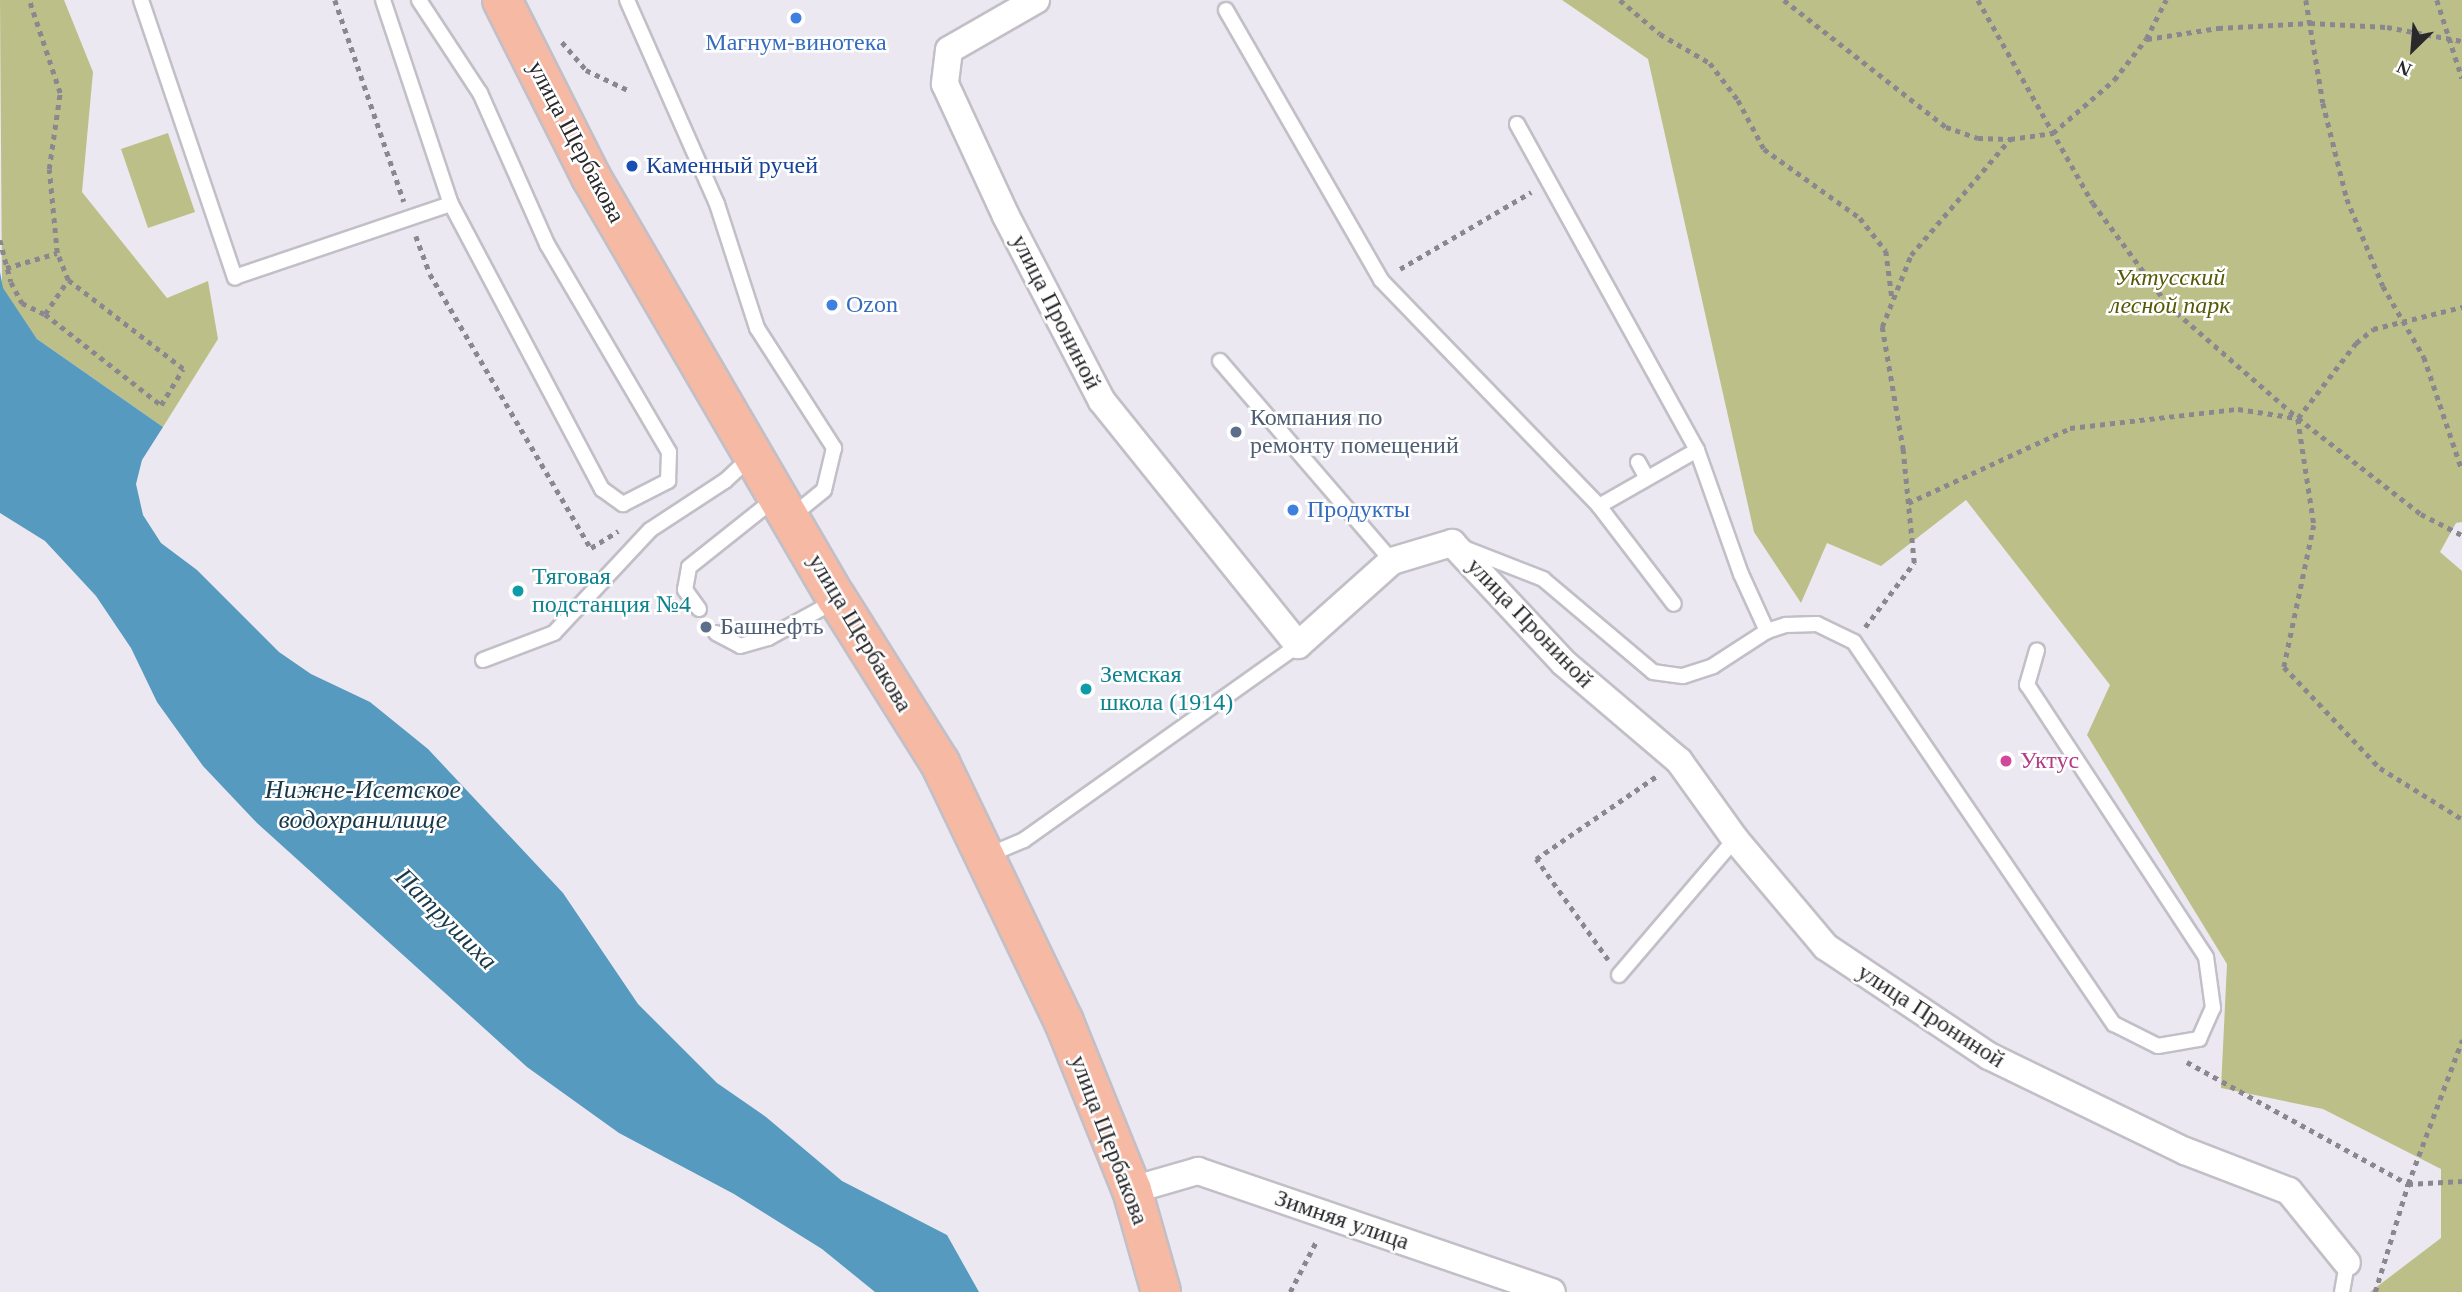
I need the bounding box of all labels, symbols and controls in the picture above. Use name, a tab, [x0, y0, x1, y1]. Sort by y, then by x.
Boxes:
marker: Магнум-винотека	[788, 10, 804, 26]
north arrow	[2378, 14, 2448, 84]
place label: Магнум-винотека	[705, 29, 887, 57]
street label: улица Щербакова	[521, 56, 631, 228]
text: N	[2393, 56, 2415, 81]
place label: Каменный ручей	[646, 152, 818, 180]
marker: Каменный ручей	[624, 158, 640, 174]
street label: улица Прониной	[1005, 230, 1107, 394]
park label: Уктусский лесной парк	[2109, 264, 2231, 320]
place label: Ozon	[846, 291, 898, 319]
marker: Ozon	[824, 297, 840, 313]
place label: Компания по ремонту помещений	[1250, 404, 1459, 460]
marker: Компания по ремонту помещений	[1228, 424, 1244, 440]
place label: Продукты	[1307, 496, 1410, 524]
marker: Продукты	[1285, 502, 1301, 518]
street label: улица Щербакова	[802, 549, 918, 717]
street label: улица Прониной	[1461, 552, 1599, 694]
place label: Тяговая подстанция №4	[532, 563, 691, 619]
marker: Тяговая подстанция №4	[510, 583, 526, 599]
place label: Башнефть	[720, 613, 824, 641]
marker: Башнефть	[698, 619, 714, 635]
place label: Земская школа (1914)	[1100, 661, 1233, 717]
marker: Земская школа (1914)	[1078, 681, 1094, 697]
place label: Уктус	[2020, 747, 2079, 775]
marker: Уктус	[1998, 753, 2014, 769]
water label: Нижне-Исетское водохранилище	[265, 774, 461, 836]
water label: Патрушиха	[388, 861, 504, 977]
street label: улица Прониной	[1852, 958, 2010, 1074]
street label: улица Щербакова	[1063, 1051, 1155, 1229]
street label: Зимняя улица	[1271, 1184, 1413, 1256]

